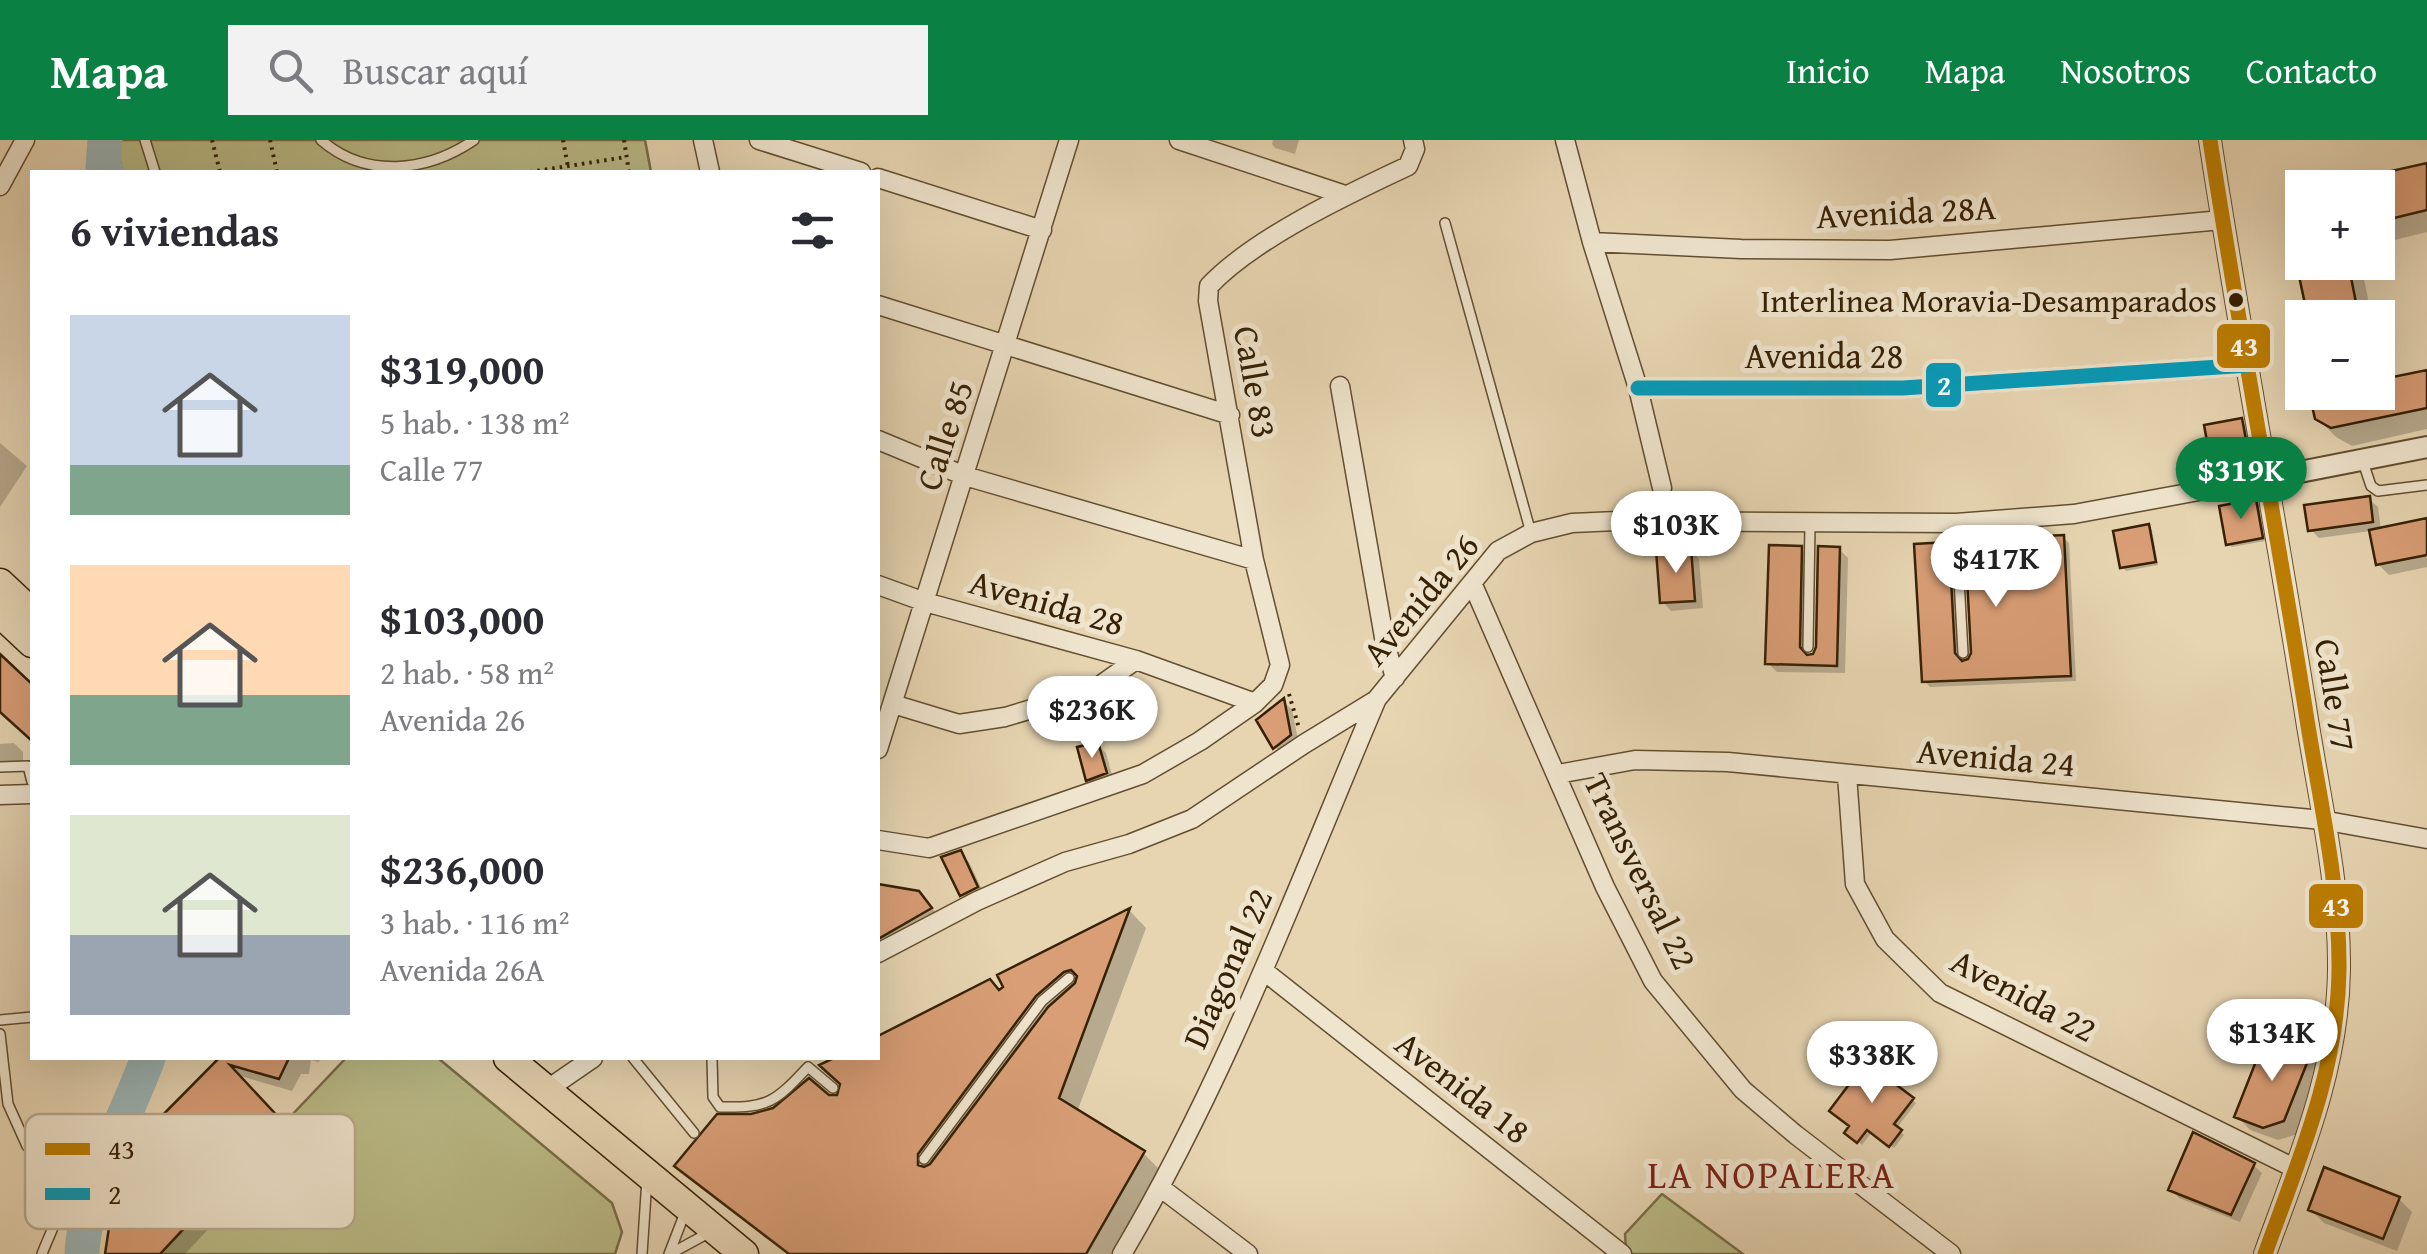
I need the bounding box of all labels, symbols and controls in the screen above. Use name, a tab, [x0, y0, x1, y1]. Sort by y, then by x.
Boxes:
search box	[228, 25, 928, 115]
text: Mapa	[50, 35, 168, 106]
text: Buscar aquí	[343, 42, 528, 98]
icon: search	[263, 43, 318, 98]
text: Inicio	[1786, 45, 1870, 96]
text: Mapa	[1925, 45, 2005, 96]
text: Nosotros	[2060, 45, 2191, 96]
text: Contacto	[2246, 45, 2377, 96]
map controls	[2285, 170, 2395, 410]
button: +	[2285, 170, 2395, 280]
street label: Avenida 28A	[1815, 181, 1997, 241]
text: 6 viviendas	[70, 200, 279, 261]
icon: filters	[785, 203, 840, 258]
place label: Interlinea Moravia-Desamparados	[1761, 277, 2217, 324]
marker: Interlinea Moravia-Desamparados	[2226, 290, 2246, 310]
button: −	[2285, 300, 2395, 410]
street label: Calle 83	[1221, 322, 1291, 442]
line badge: 43	[2215, 322, 2272, 370]
text: 43	[2229, 325, 2259, 366]
street label: Avenida 28	[1745, 330, 1903, 381]
text: $319,000	[380, 338, 544, 399]
icon: home	[150, 355, 270, 475]
line badge: 2	[1924, 361, 1963, 409]
text: 2	[1937, 364, 1951, 405]
street label: Calle 85	[902, 373, 986, 497]
text: 5 hab. · 138 m²	[380, 399, 569, 446]
pin: $319K	[2171, 437, 2311, 522]
text: Calle 77	[380, 446, 483, 493]
text: $319K	[2198, 446, 2284, 493]
pin: $103K	[1606, 491, 1746, 576]
text: $103K	[1633, 500, 1719, 547]
street label: Avenida 26	[1349, 522, 1491, 676]
pin: $417K	[1926, 525, 2066, 610]
text: $417K	[1953, 534, 2039, 581]
street label: Avenida 28	[964, 556, 1130, 648]
text: $103,000	[380, 588, 544, 649]
icon: home	[150, 605, 270, 725]
street label: Calle 77	[2302, 635, 2370, 755]
text: 2 hab. · 58 m²	[380, 649, 554, 696]
pin: $236K	[1022, 676, 1162, 761]
text: $236K	[1049, 685, 1135, 732]
text: Avenida 26	[380, 696, 525, 743]
street label: Avenida 24	[1915, 725, 2077, 789]
street label: Transversal 22	[1571, 764, 1711, 978]
text: $236,000	[380, 838, 544, 899]
icon: home	[150, 855, 270, 975]
street label: Diagonal 22	[1169, 880, 1285, 1056]
line badge: 43	[2307, 882, 2365, 930]
text: 43	[2321, 885, 2351, 926]
text: 3 hab. · 116 m²	[380, 899, 569, 946]
street label: Avenida 22	[1942, 935, 2106, 1055]
text: Avenida 26A	[380, 946, 544, 993]
pin: $134K	[2202, 999, 2342, 1084]
text: $134K	[2229, 1008, 2315, 1055]
street label: Avenida 18	[1385, 1018, 1541, 1156]
pin: $338K	[1802, 1021, 1942, 1106]
text: $338K	[1829, 1030, 1915, 1077]
legend	[25, 1114, 355, 1229]
text: 43	[108, 1128, 135, 1169]
district label: LA NOPALERA	[1647, 1146, 1897, 1202]
text: 2	[108, 1173, 121, 1214]

